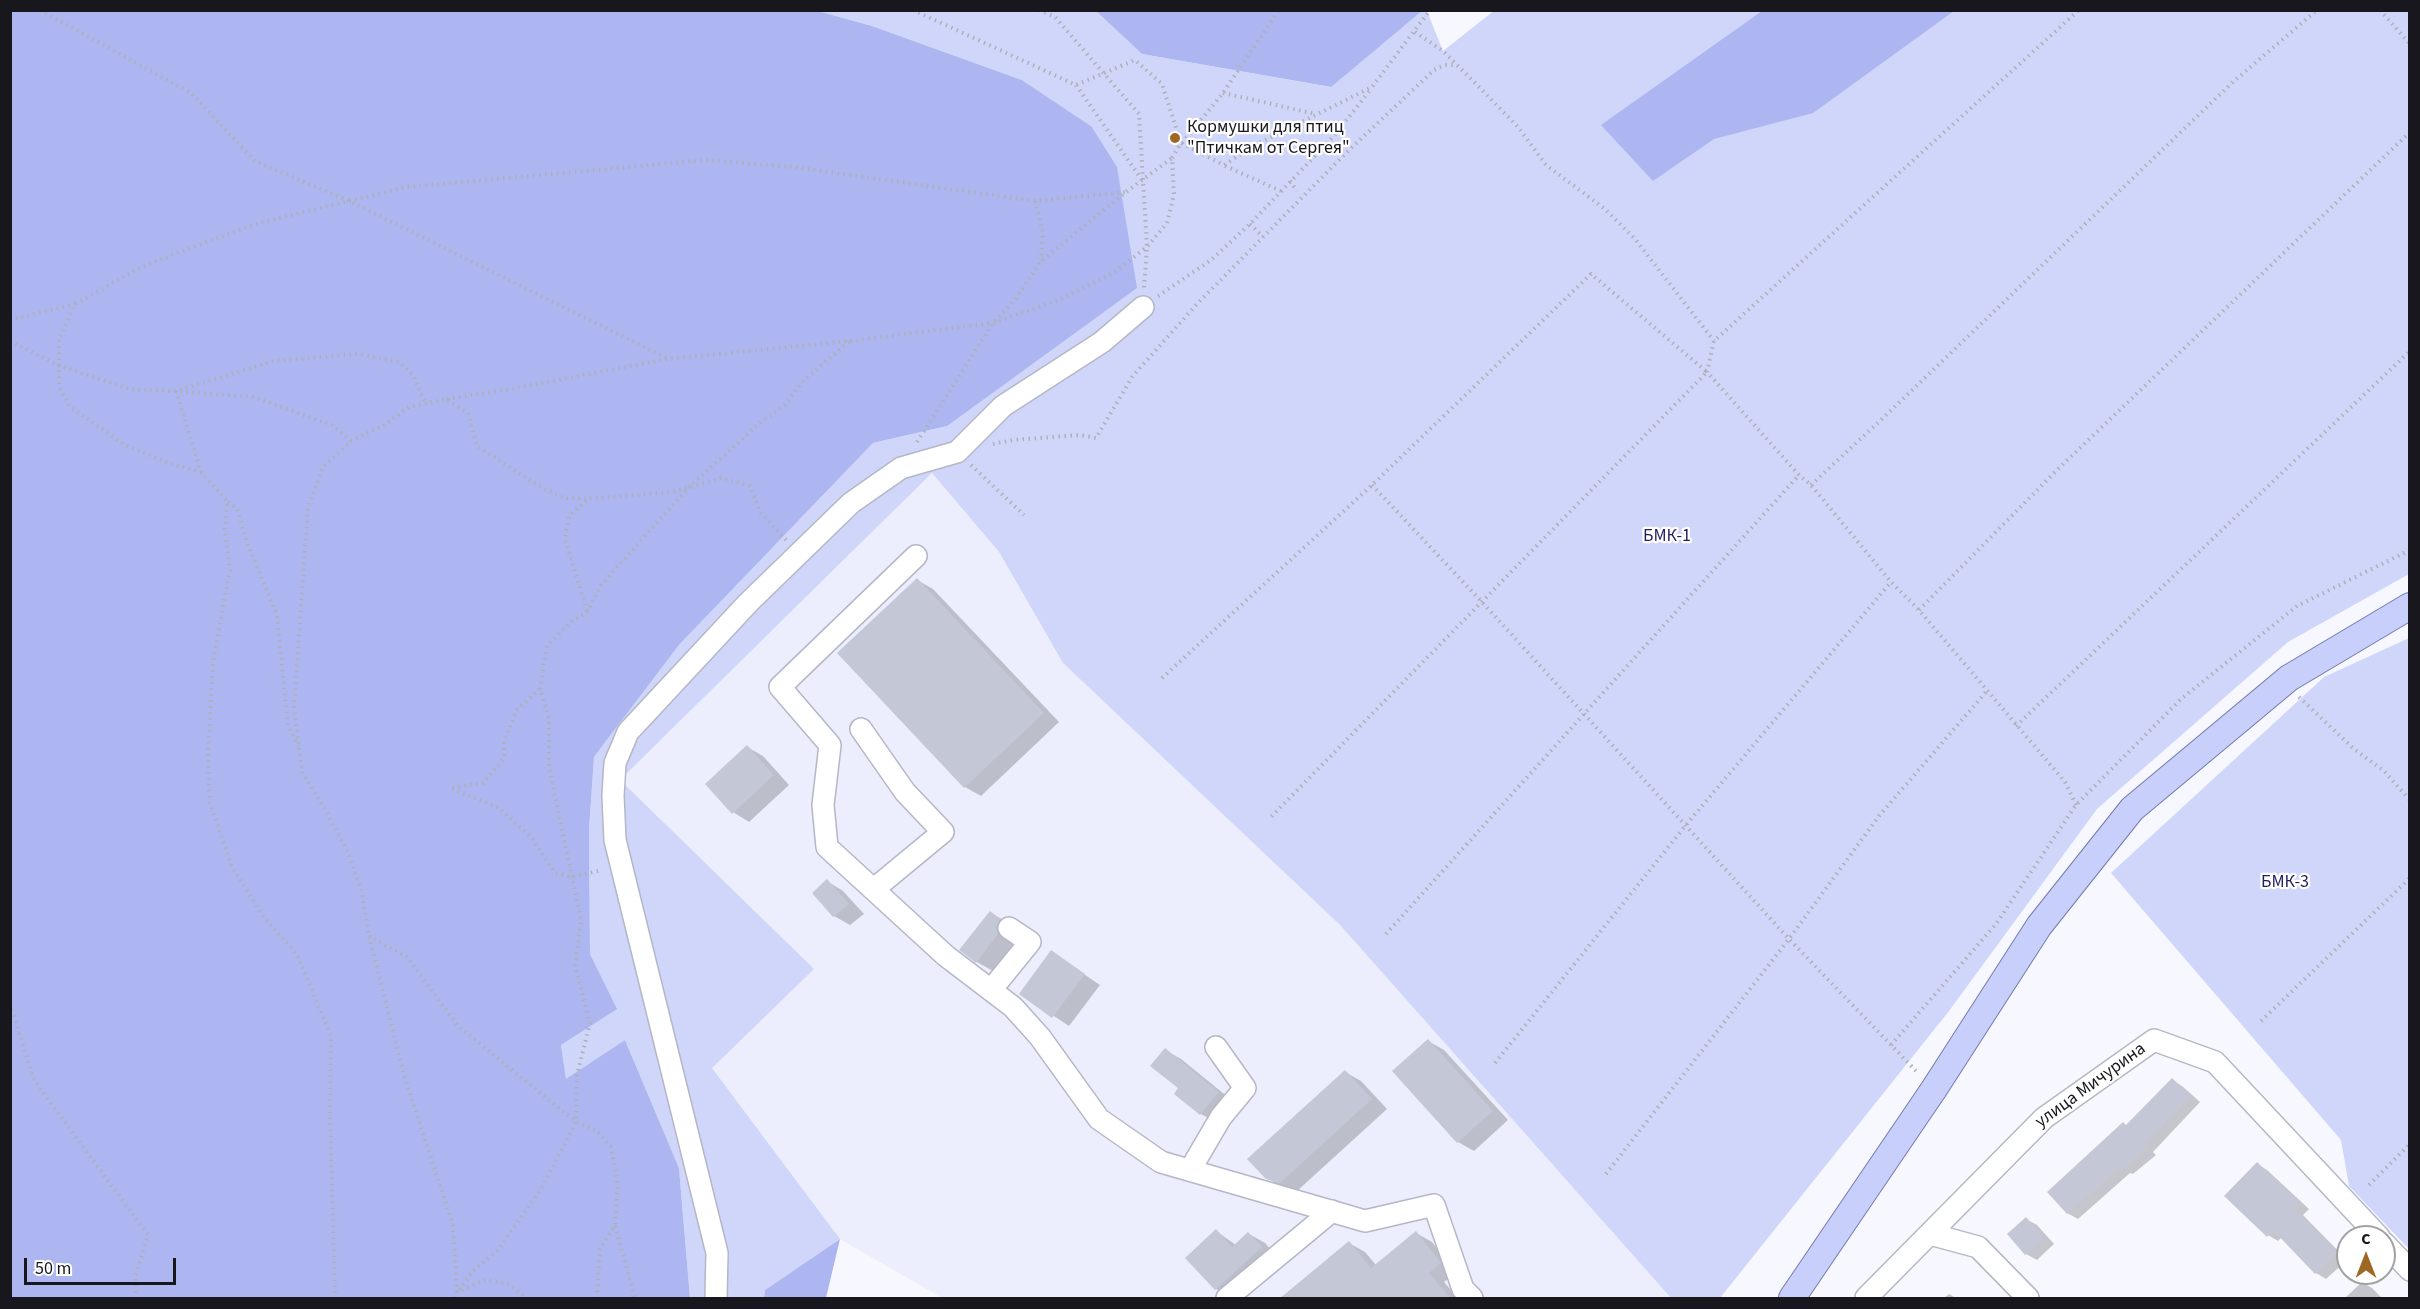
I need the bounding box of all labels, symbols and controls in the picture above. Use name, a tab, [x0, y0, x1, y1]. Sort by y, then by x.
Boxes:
place label: Кормушки для птиц "Птичкам от Сергея"	[1187, 117, 1350, 160]
marker: Кормушки для птиц "Птичкам от Сергея"	[1168, 131, 1182, 145]
park label: БМК-1	[1643, 526, 1691, 548]
park label: БМК-3	[2261, 872, 2309, 894]
street label: улица Мичурина	[2032, 1039, 2150, 1133]
north arrow	[2336, 1225, 2396, 1285]
text: С	[2361, 1228, 2371, 1250]
scale bar	[27, 1246, 178, 1284]
text: 50 m	[35, 1256, 71, 1281]

